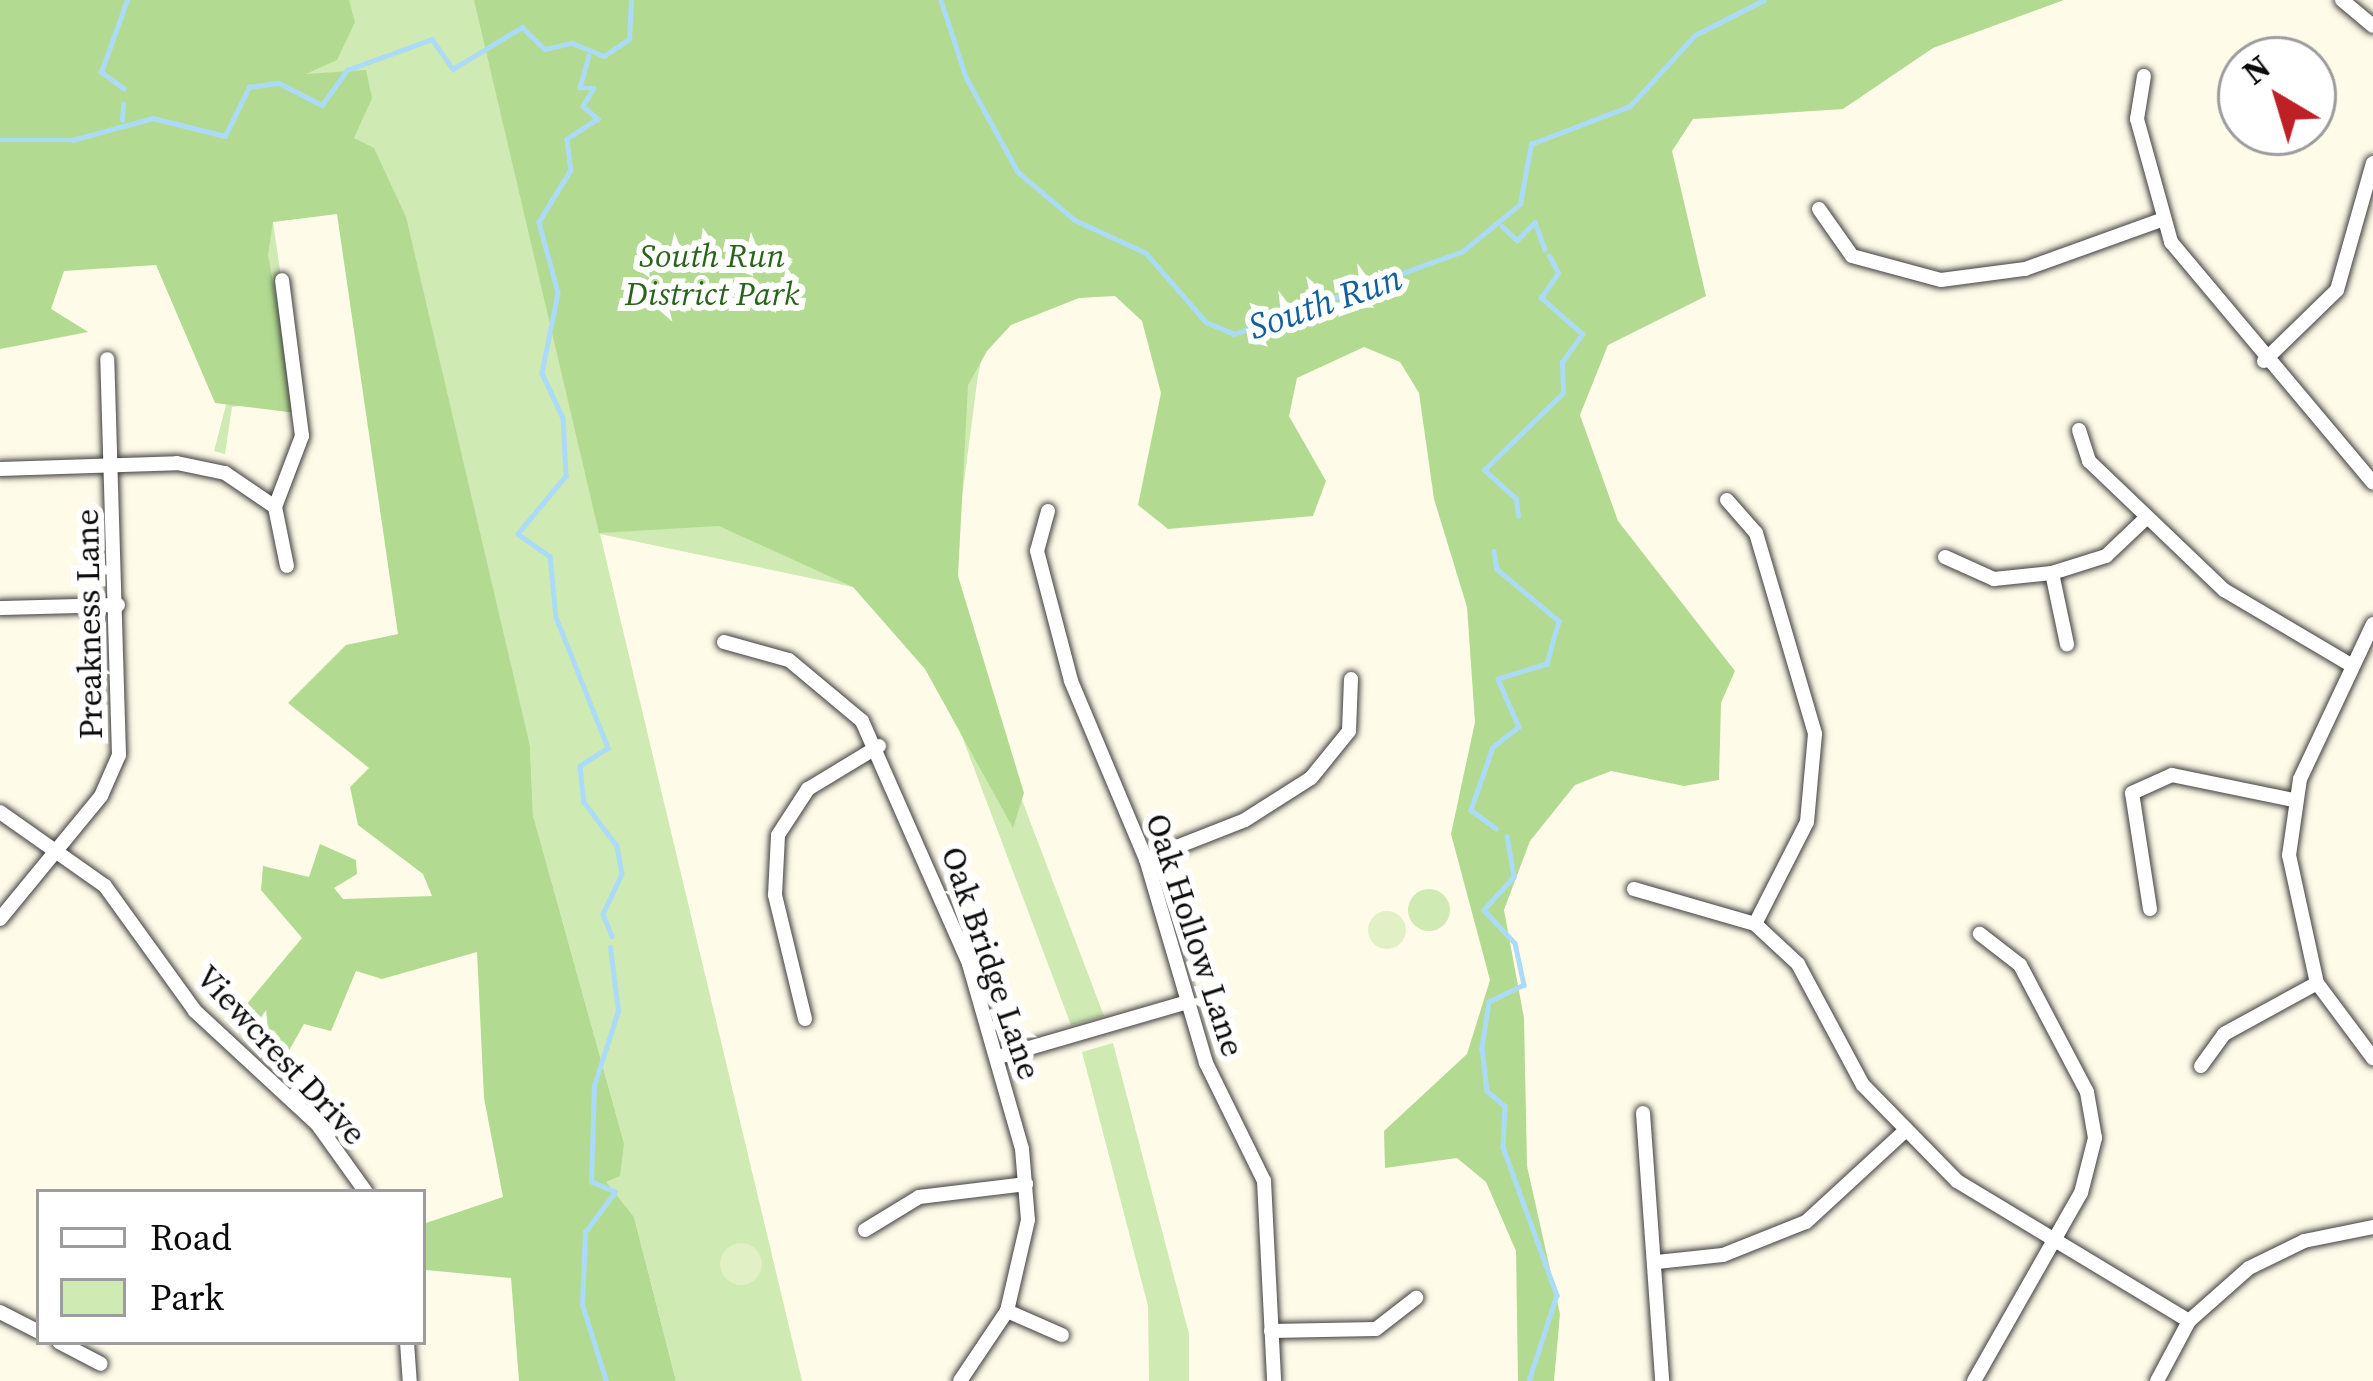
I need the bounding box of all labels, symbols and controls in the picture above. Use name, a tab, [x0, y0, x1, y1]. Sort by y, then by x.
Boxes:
north arrow	[2217, 36, 2337, 156]
text: N	[2233, 44, 2280, 95]
park label: South Run District Park	[625, 236, 799, 314]
water label: South Run	[1243, 256, 1407, 348]
street label: Preakness Lane	[67, 508, 111, 740]
street label: Oak Hollow Lane	[1137, 809, 1253, 1061]
street label: Oak Bridge Lane	[933, 842, 1049, 1084]
street label: Viewcrest Drive	[188, 957, 374, 1153]
legend	[36, 1189, 426, 1345]
text: Road	[150, 1213, 232, 1262]
text: Park	[150, 1273, 224, 1322]

